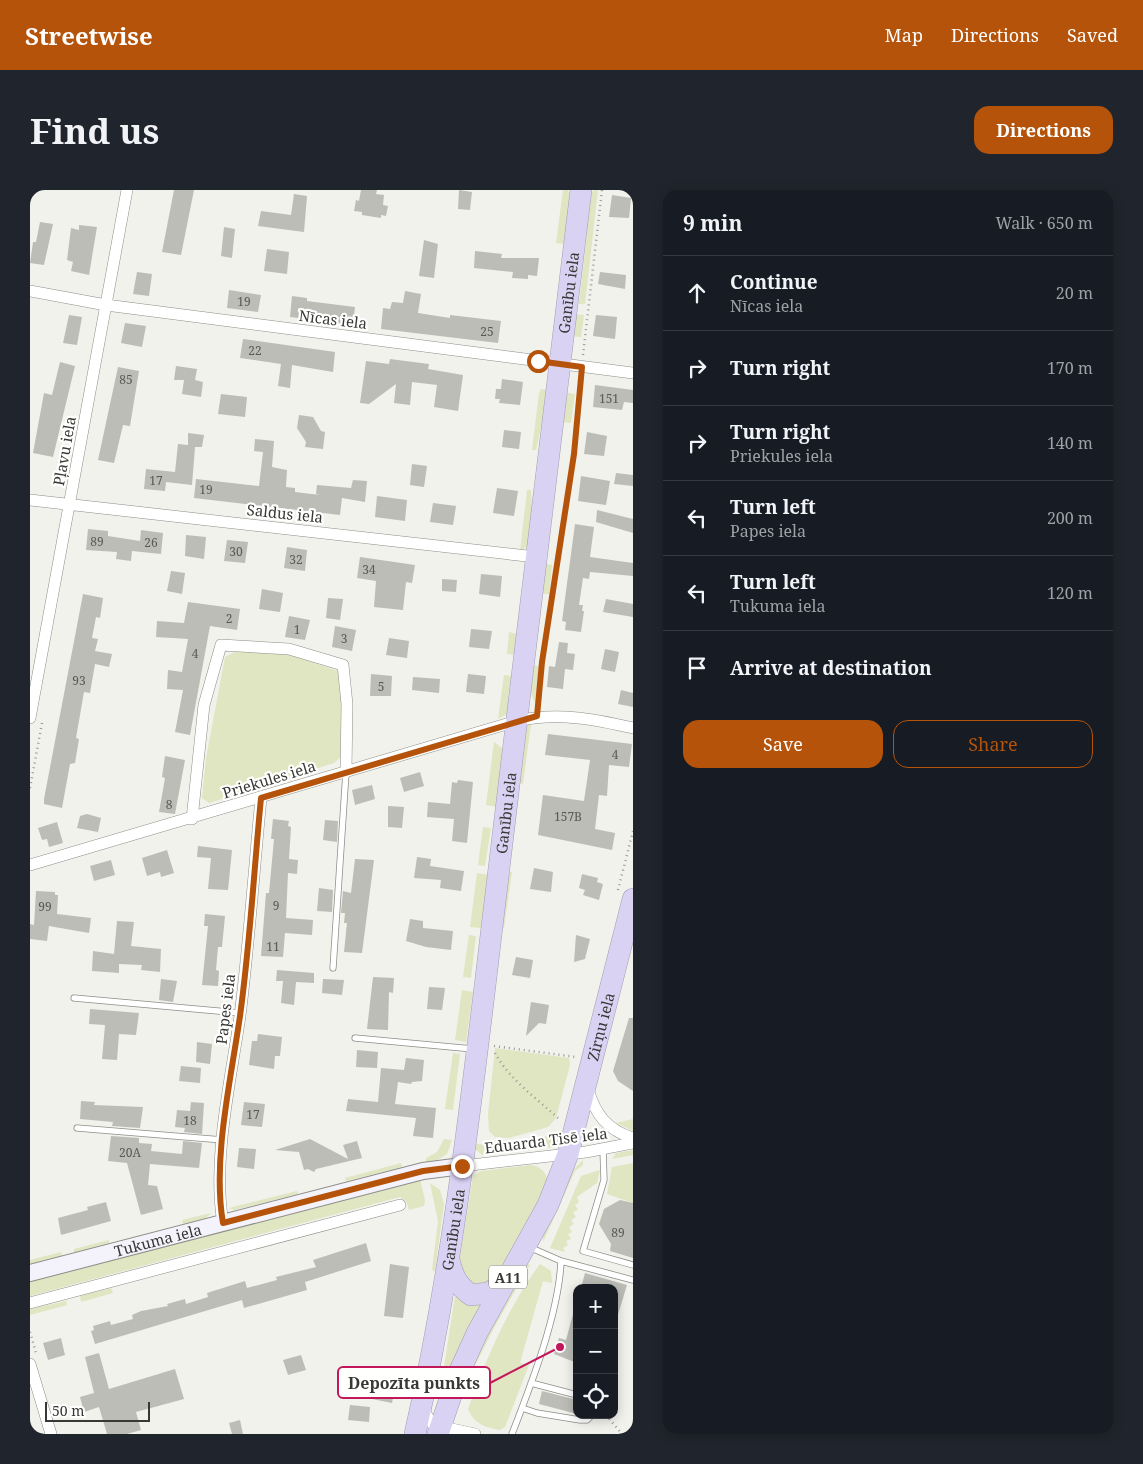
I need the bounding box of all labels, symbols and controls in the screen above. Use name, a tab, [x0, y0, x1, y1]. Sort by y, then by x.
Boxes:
text: Streetwise	[25, 19, 153, 52]
text: Map	[885, 23, 923, 47]
text: Directions	[951, 23, 1039, 47]
text: Saved	[1067, 23, 1118, 47]
button: Directions	[974, 106, 1113, 154]
text: Find us	[30, 107, 159, 154]
text: 9 min	[683, 209, 742, 237]
text: Walk · 650 m	[996, 212, 1093, 234]
street label: Ganību iela	[553, 251, 583, 335]
text: Continue	[730, 269, 818, 295]
icon: ahead	[683, 279, 711, 307]
text: 20 m	[1056, 282, 1093, 304]
house number: 19	[237, 293, 251, 310]
text: Nīcas iela	[730, 295, 803, 317]
street label: Nīcas iela	[298, 305, 368, 333]
house number: 25	[480, 323, 494, 340]
house number: 22	[248, 342, 262, 359]
route start	[527, 350, 550, 373]
icon: right	[683, 354, 711, 382]
text: Turn right	[730, 355, 830, 381]
text: 170 m	[1047, 357, 1093, 379]
house number: 85	[119, 371, 133, 388]
house number: 151	[599, 390, 619, 407]
street label: Pļavu iela	[48, 415, 80, 487]
text: Turn right	[730, 419, 830, 445]
icon: right	[683, 429, 711, 457]
text: 140 m	[1047, 432, 1093, 454]
text: Priekules iela	[730, 445, 833, 467]
house number: 17	[149, 472, 163, 489]
house number: 19	[199, 481, 213, 498]
text: Turn left	[730, 494, 816, 520]
street label: Saldus iela	[246, 499, 324, 527]
icon: left	[683, 504, 711, 532]
text: 200 m	[1047, 507, 1093, 529]
text: Papes iela	[730, 520, 806, 542]
house number: 89	[90, 533, 104, 550]
house number: 26	[144, 534, 158, 551]
house number: 30	[229, 543, 243, 560]
house number: 32	[289, 551, 303, 568]
house number: 34	[362, 561, 376, 578]
text: Turn left	[730, 569, 816, 595]
icon: left	[683, 579, 711, 607]
text: 120 m	[1047, 582, 1093, 604]
text: Tukuma iela	[730, 595, 825, 617]
house number: 2	[226, 610, 232, 627]
house number: 1	[294, 621, 300, 638]
house number: 3	[341, 630, 348, 647]
house number: 4	[192, 645, 199, 662]
icon: arrive	[683, 654, 711, 682]
text: Arrive at destination	[730, 655, 932, 681]
house number: 93	[72, 672, 86, 689]
house number: 5	[378, 678, 384, 695]
button: Save	[683, 720, 883, 768]
button: Share	[893, 720, 1093, 768]
house number: 4	[612, 746, 619, 763]
street label: Priekules iela	[220, 755, 318, 803]
street label: Ganību iela	[491, 771, 521, 855]
house number: 8	[166, 796, 173, 813]
house number: 157B	[554, 808, 582, 825]
house number: 9	[273, 897, 279, 914]
house number: 99	[38, 898, 52, 915]
house number: 11	[266, 938, 280, 955]
street label: Papes iela	[211, 972, 239, 1046]
street label: Zirņu iela	[582, 990, 619, 1063]
house number: 17	[246, 1106, 260, 1123]
house number: 18	[183, 1112, 197, 1129]
street label: Eduarda Tisē iela	[483, 1123, 609, 1157]
house number: 20A	[119, 1144, 141, 1161]
route end	[451, 1155, 474, 1178]
street label: Ganību iela	[437, 1187, 469, 1272]
street label: Tukuma iela	[112, 1219, 204, 1261]
house number: 89	[611, 1224, 625, 1241]
road number: A11	[489, 1266, 527, 1288]
map controls	[573, 1284, 618, 1419]
button: +	[573, 1284, 618, 1329]
button: −	[573, 1329, 618, 1374]
callout: Depozīta punkts	[338, 1367, 490, 1398]
text: Depozīta punkts	[348, 1372, 480, 1394]
button: locate	[573, 1374, 618, 1419]
scale bar	[45, 1399, 150, 1422]
text: 50 m	[52, 1401, 85, 1420]

